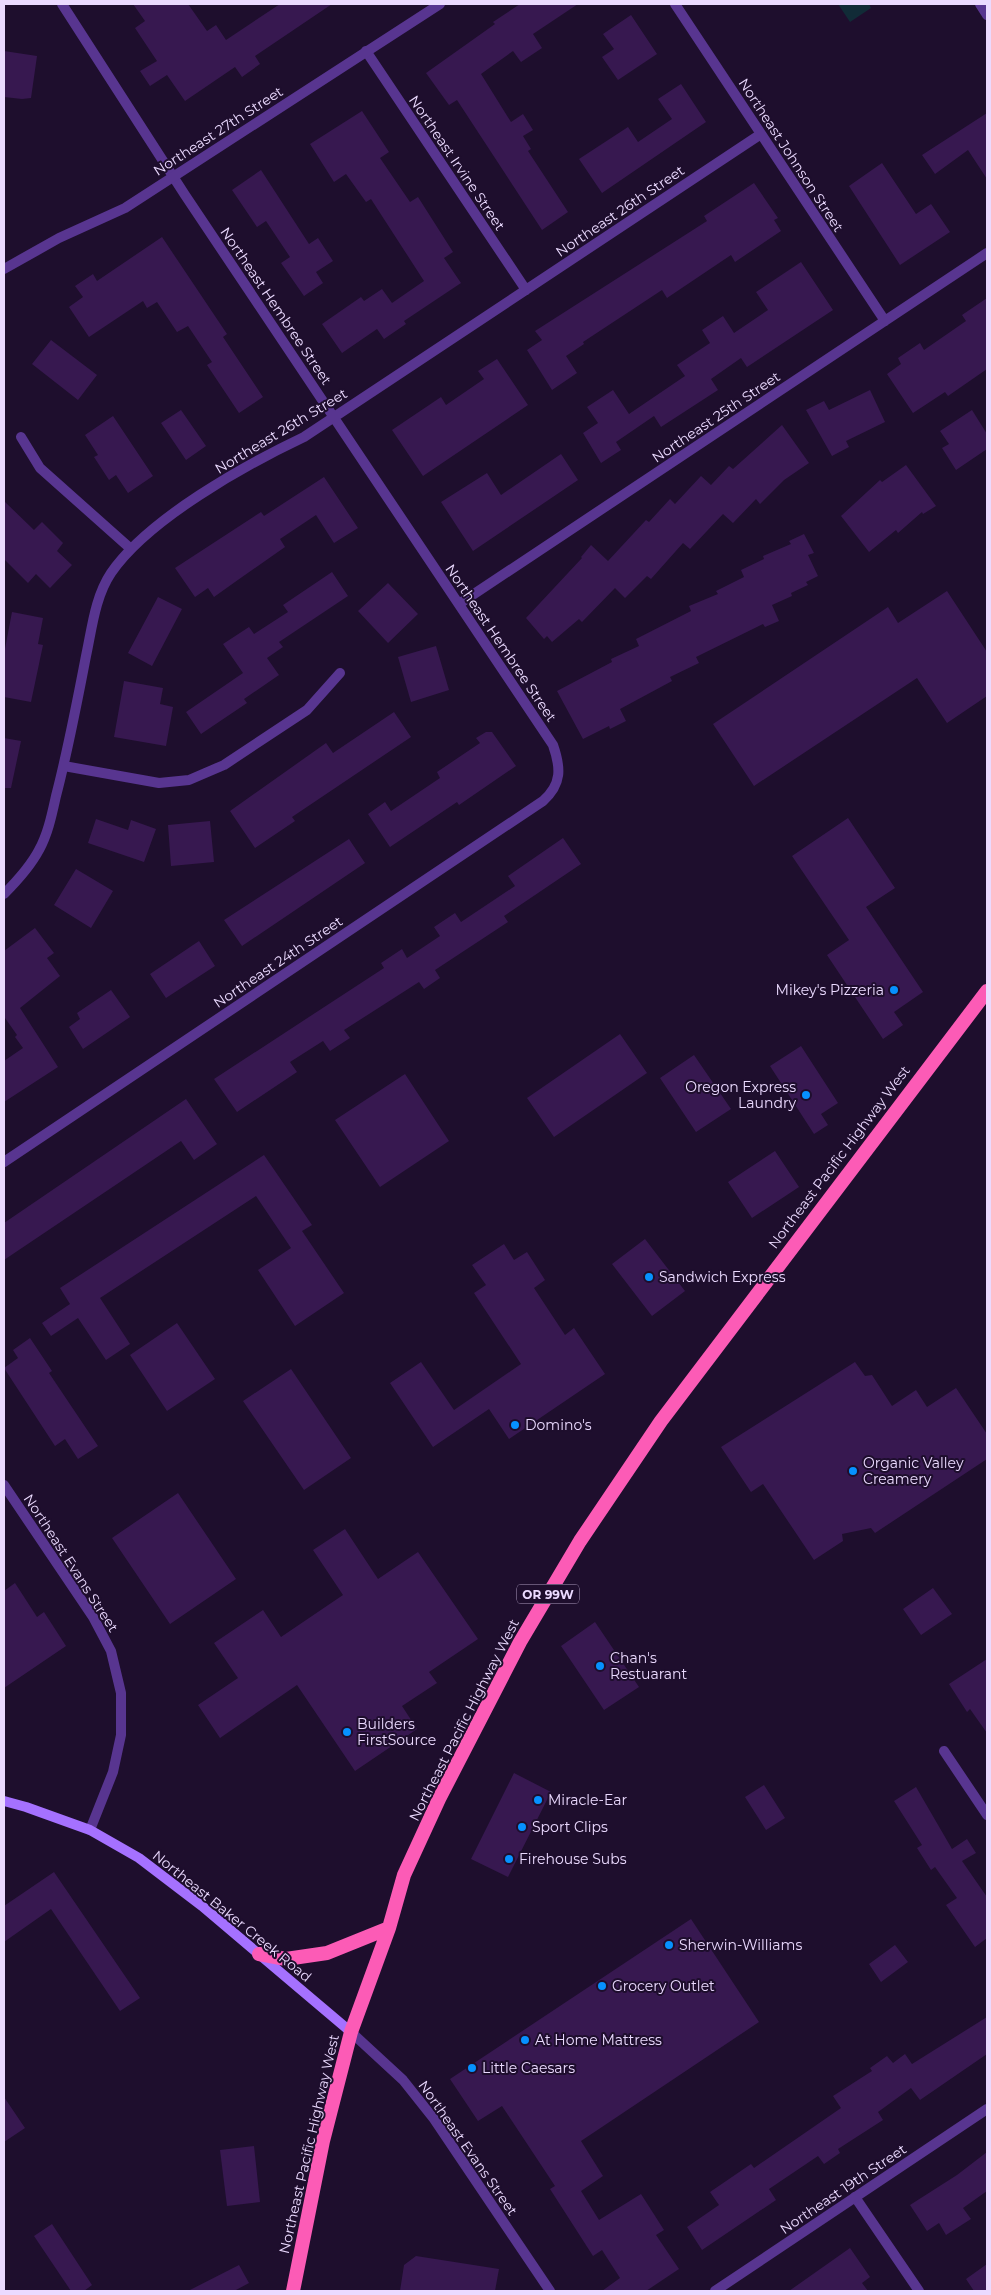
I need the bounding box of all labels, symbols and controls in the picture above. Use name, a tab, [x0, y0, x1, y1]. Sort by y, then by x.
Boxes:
street label: Northeast Johnson Street	[735, 75, 848, 235]
street label: Northeast 27th Street	[150, 82, 286, 180]
street label: Northeast Irvine Street	[405, 92, 509, 234]
street label: Northeast 26th Street	[552, 161, 688, 261]
street label: Northeast Hembree Street	[216, 224, 336, 389]
street label: Northeast 25th Street	[648, 367, 784, 467]
street label: Northeast 26th Street	[211, 384, 351, 478]
street label: Northeast Hembree Street	[441, 561, 561, 726]
street label: Northeast 24th Street	[210, 912, 346, 1012]
place label: Mikey's Pizzeria	[776, 981, 884, 999]
marker: Mikey's Pizzeria	[888, 984, 900, 996]
street label: Northeast Pacific Highway West	[764, 1062, 914, 1252]
place label: Oregon Express Laundry	[685, 1078, 796, 1112]
marker: Oregon Express Laundry	[800, 1089, 812, 1101]
place label: Sandwich Express	[659, 1268, 786, 1286]
marker: Sandwich Express	[643, 1271, 655, 1283]
place label: Domino's	[525, 1416, 592, 1434]
marker: Domino's	[509, 1419, 521, 1431]
place label: Organic Valley Creamery	[863, 1454, 964, 1488]
marker: Organic Valley Creamery	[847, 1465, 859, 1477]
street label: Northeast Evans Street	[20, 1491, 123, 1636]
road number: OR 99W	[517, 1585, 579, 1604]
street label: Northeast Pacific Highway West	[405, 1616, 523, 1824]
place label: Chan's Restuarant	[610, 1649, 688, 1683]
marker: Chan's Restuarant	[594, 1660, 606, 1672]
place label: Builders FirstSource	[357, 1715, 436, 1749]
marker: Builders FirstSource	[341, 1726, 353, 1738]
place label: Miracle-Ear	[548, 1791, 627, 1809]
marker: Miracle-Ear	[532, 1794, 544, 1806]
place label: Sport Clips	[532, 1818, 608, 1836]
marker: Sport Clips	[516, 1821, 528, 1833]
street label: Northeast Baker Creek Road	[149, 1846, 315, 1986]
place label: Firehouse Subs	[519, 1850, 627, 1868]
marker: Firehouse Subs	[503, 1853, 515, 1865]
place label: Sherwin-Williams	[679, 1936, 802, 1954]
marker: Sherwin-Williams	[663, 1939, 675, 1951]
place label: Grocery Outlet	[612, 1977, 715, 1995]
marker: Grocery Outlet	[596, 1980, 608, 1992]
place label: At Home Mattress	[535, 2031, 662, 2049]
street label: Northeast Pacific Highway West	[275, 2032, 343, 2255]
marker: At Home Mattress	[519, 2034, 531, 2046]
place label: Little Caesars	[482, 2059, 575, 2077]
marker: Little Caesars	[466, 2062, 478, 2074]
street label: Northeast Evans Street	[414, 2077, 522, 2219]
street label: Northeast 19th Street	[776, 2140, 910, 2238]

